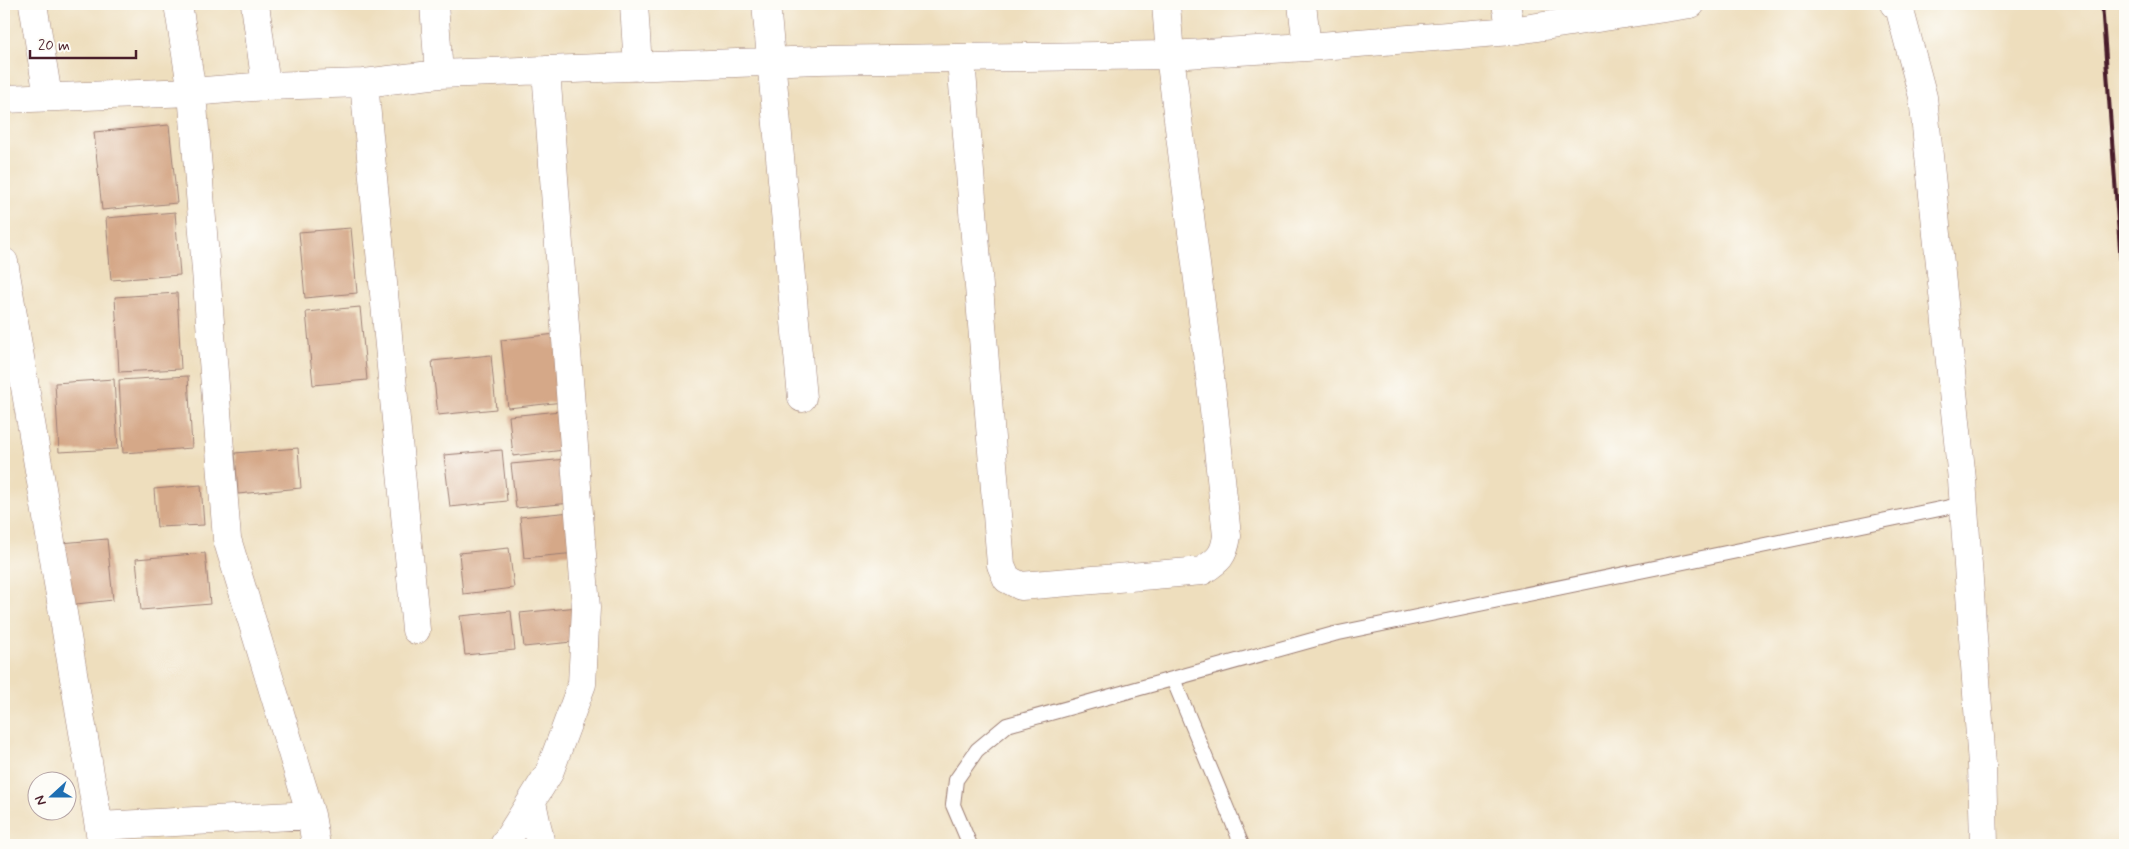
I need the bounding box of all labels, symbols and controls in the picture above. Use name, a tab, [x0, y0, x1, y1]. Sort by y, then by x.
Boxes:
scale bar	[30, 28, 136, 60]
text: 20 m	[38, 36, 70, 56]
north arrow	[28, 772, 78, 822]
text: N	[31, 793, 51, 808]

